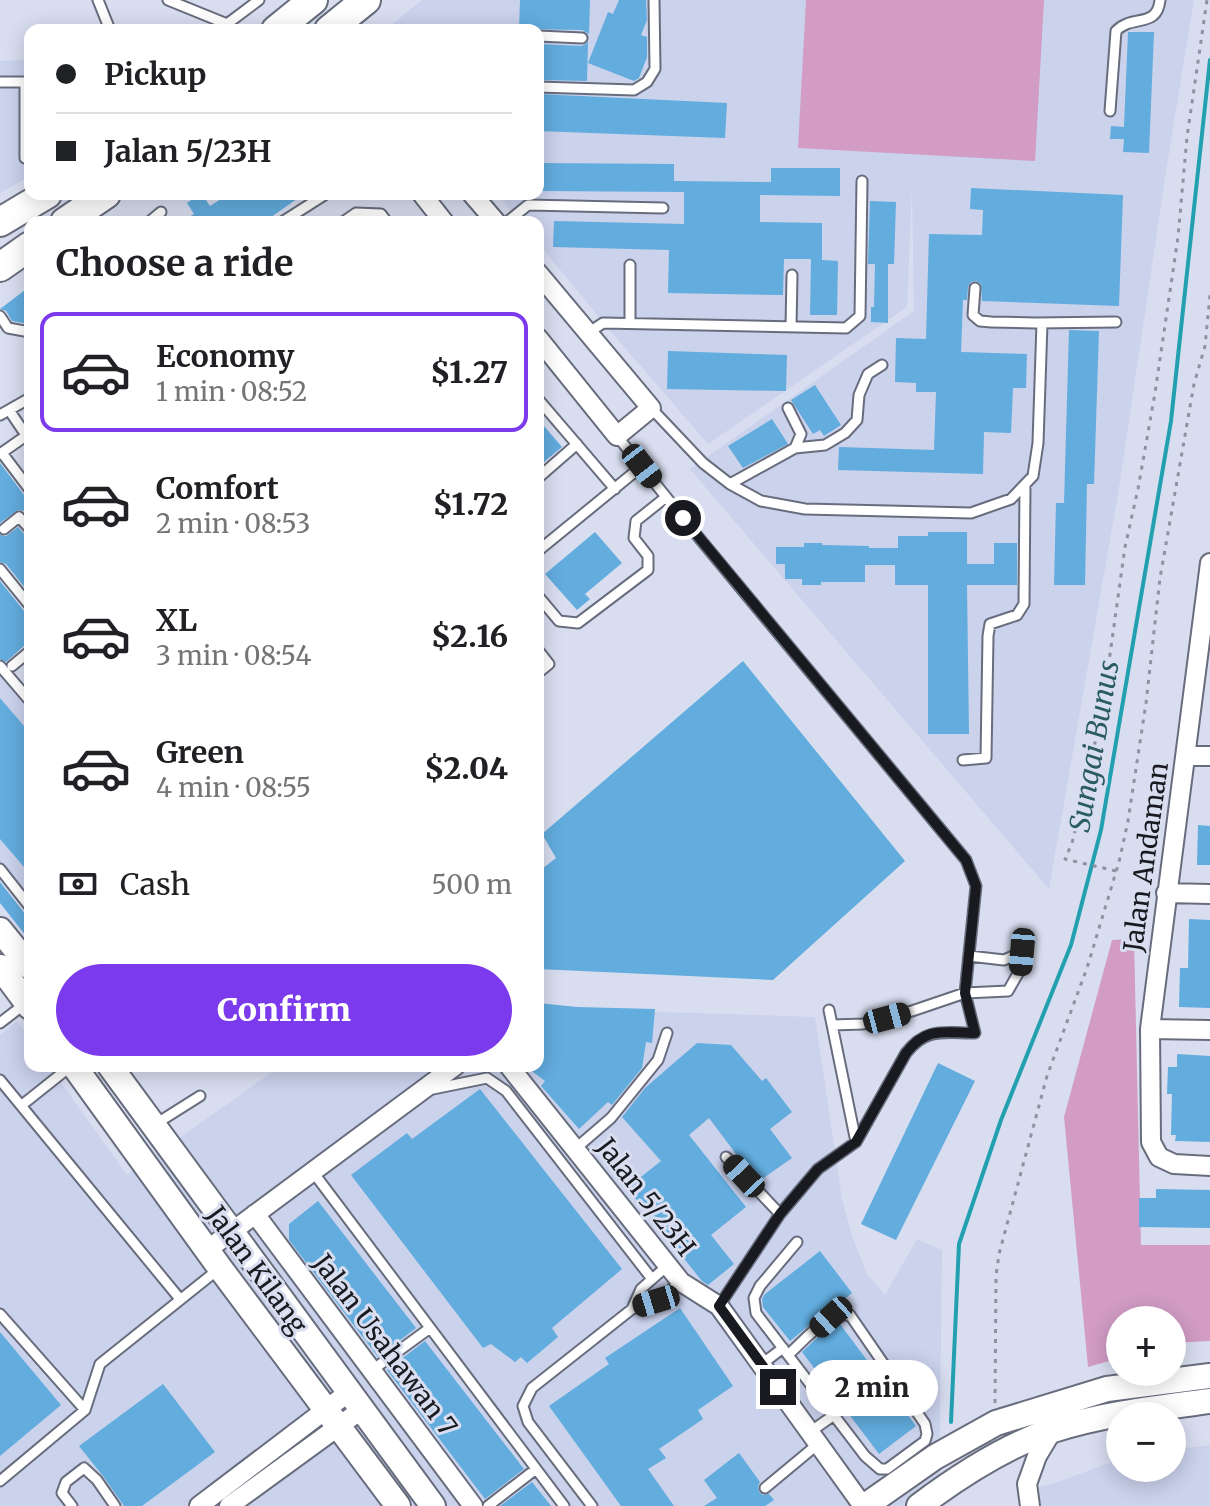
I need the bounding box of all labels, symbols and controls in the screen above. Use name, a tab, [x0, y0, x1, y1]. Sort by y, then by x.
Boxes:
text: Pickup	[104, 55, 206, 93]
text: Jalan 5/23H	[104, 132, 271, 170]
text: Choose a ride	[56, 241, 293, 286]
icon: car	[60, 336, 132, 408]
text: Economy	[156, 337, 294, 375]
text: $1.27	[430, 353, 508, 391]
text: 1 min · 08:52	[156, 375, 307, 408]
car	[618, 440, 666, 492]
icon: car	[60, 468, 132, 540]
text: Comfort	[156, 469, 279, 507]
text: $1.72	[433, 485, 508, 523]
route start	[665, 500, 701, 536]
text: 2 min · 08:53	[156, 507, 310, 540]
icon: car	[60, 600, 132, 672]
text: XL	[156, 601, 197, 639]
text: $2.16	[431, 617, 508, 655]
text: 3 min · 08:54	[156, 639, 312, 672]
water label: Sungai Bunus	[1061, 657, 1127, 835]
icon: car	[60, 732, 132, 804]
text: Green	[156, 733, 244, 771]
text: $2.04	[424, 749, 508, 787]
street label: Jalan Andaman	[1116, 760, 1175, 955]
text: 4 min · 08:55	[156, 771, 311, 804]
icon: cash	[56, 862, 100, 906]
text: Cash	[120, 865, 190, 903]
text: 500 m	[432, 868, 512, 901]
car	[1008, 927, 1036, 977]
button: Confirm	[56, 964, 512, 1056]
car	[861, 1000, 913, 1036]
street label: Jalan 5/23H	[589, 1130, 703, 1262]
car	[719, 1150, 769, 1202]
street label: Jalan Kilang	[199, 1198, 315, 1340]
street label: Jalan Usahawan 7	[306, 1246, 465, 1442]
car	[630, 1283, 682, 1319]
car	[805, 1292, 857, 1342]
map controls	[1106, 1306, 1186, 1482]
button: +	[1106, 1306, 1186, 1386]
callout: 2 min	[806, 1359, 938, 1415]
route end	[760, 1369, 796, 1405]
text: 2 min	[835, 1371, 909, 1404]
button: −	[1106, 1402, 1186, 1482]

